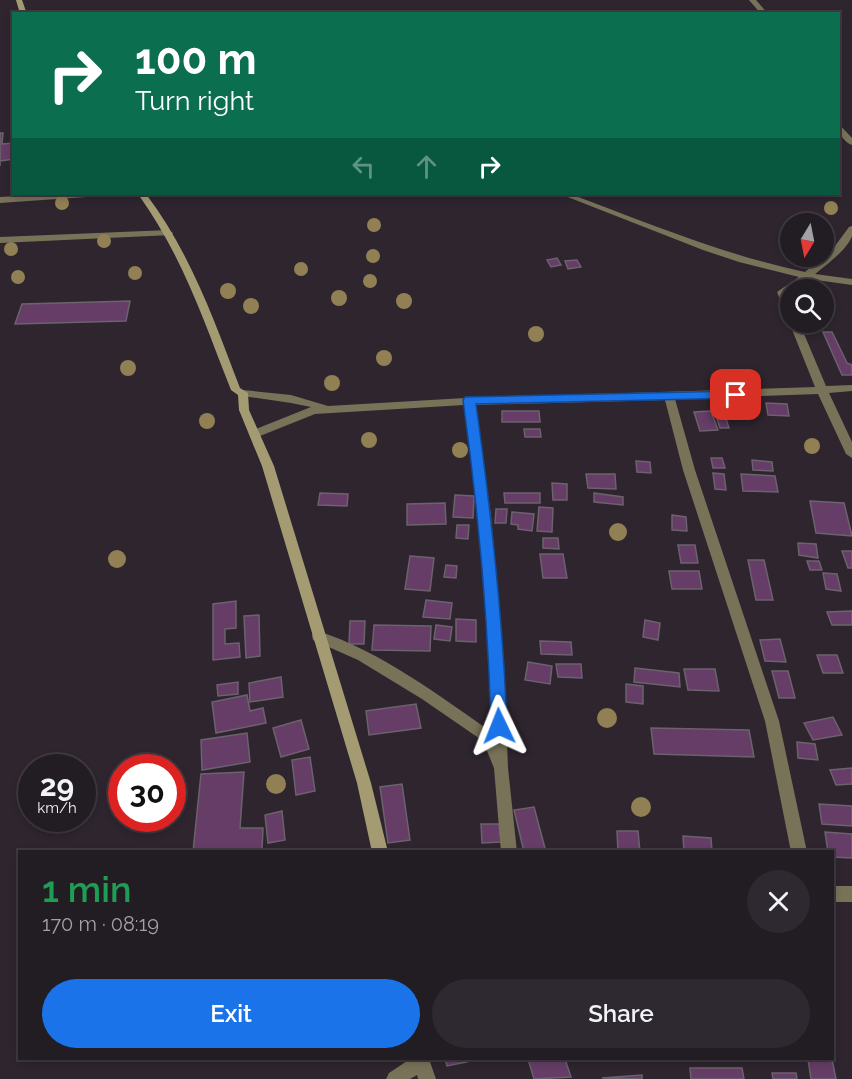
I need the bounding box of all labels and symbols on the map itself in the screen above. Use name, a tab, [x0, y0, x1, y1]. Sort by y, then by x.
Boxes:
north arrow	[780, 213, 834, 267]
pin	[710, 369, 761, 420]
position arrow	[467, 694, 531, 758]
speed limit sign: 30	[108, 754, 186, 832]

